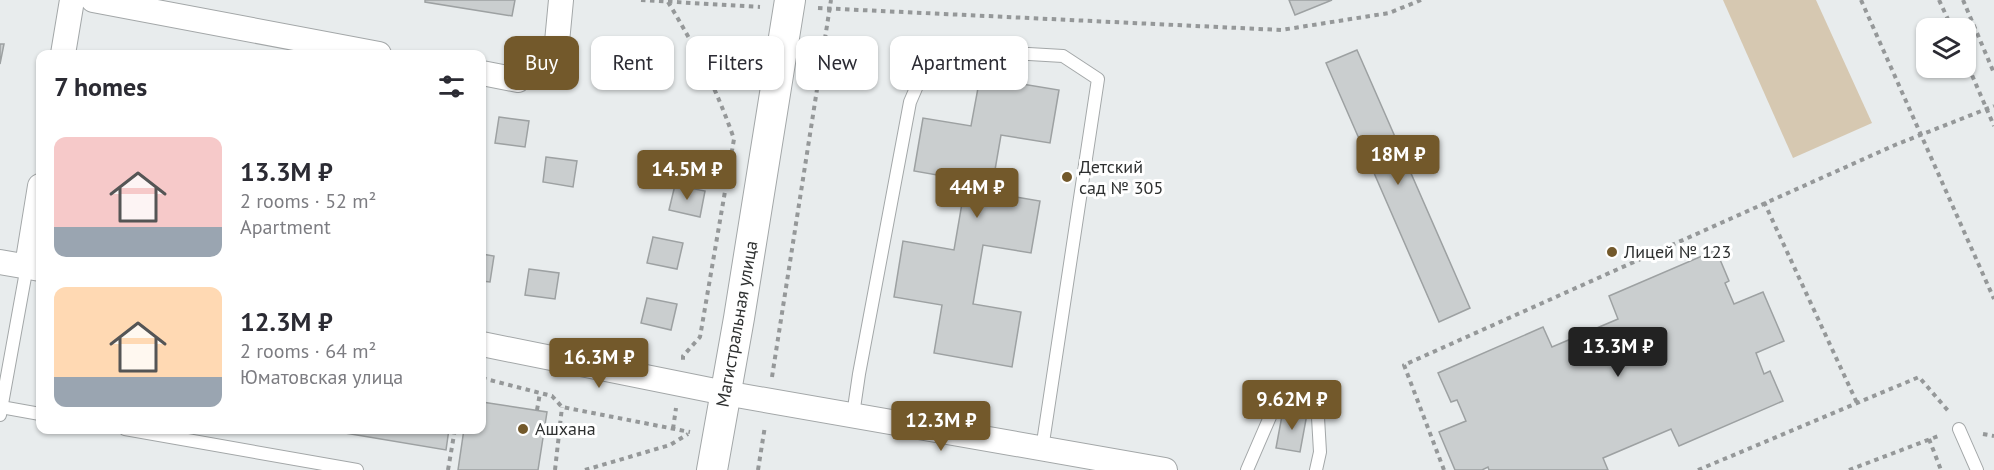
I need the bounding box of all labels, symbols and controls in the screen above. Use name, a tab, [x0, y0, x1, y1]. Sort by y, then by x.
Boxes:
map controls	[1916, 18, 1976, 78]
button: layers	[1916, 18, 1976, 78]
chip: Buy	[504, 36, 579, 90]
chip: Rent	[591, 36, 674, 90]
chip: Filters	[686, 36, 784, 90]
chip: New	[796, 36, 878, 90]
chip: Apartment	[890, 36, 1028, 90]
text: 7 homes	[54, 70, 147, 103]
icon: filters	[435, 70, 468, 103]
pin: 18M ₽	[1356, 135, 1440, 186]
text: 18M ₽	[1370, 141, 1426, 167]
pin: 14.5M ₽	[632, 150, 742, 201]
text: 13.3M ₽	[240, 155, 333, 188]
place label: Детский сад № 305	[1079, 155, 1163, 199]
text: 14.5M ₽	[651, 156, 723, 182]
icon: home	[102, 161, 174, 233]
pin: 44M ₽	[935, 168, 1019, 219]
marker: Детский сад № 305	[1060, 170, 1074, 184]
text: 44M ₽	[949, 174, 1005, 200]
text: 2 rooms · 52 m²	[240, 188, 376, 214]
text: Apartment	[240, 214, 331, 240]
street label: Магистральная улица	[711, 239, 762, 409]
place label: Лицей № 123	[1623, 240, 1731, 263]
marker: Лицей № 123	[1605, 245, 1619, 259]
text: 12.3M ₽	[240, 305, 333, 338]
icon: home	[102, 311, 174, 383]
pin: 13.3M ₽	[1563, 327, 1673, 378]
text: 13.3M ₽	[1582, 333, 1654, 359]
text: 2 rooms · 64 m²	[240, 338, 376, 364]
pin: 16.3M ₽	[544, 338, 654, 389]
text: 16.3M ₽	[563, 344, 635, 370]
text: Юматовская улица	[240, 364, 403, 390]
pin: 9.62M ₽	[1237, 380, 1347, 431]
text: 9.62M ₽	[1256, 386, 1328, 412]
pin: 12.3M ₽	[886, 401, 996, 452]
text: 12.3M ₽	[905, 407, 977, 433]
place label: Ашхана	[535, 417, 596, 440]
marker: Ашхана	[516, 422, 530, 436]

